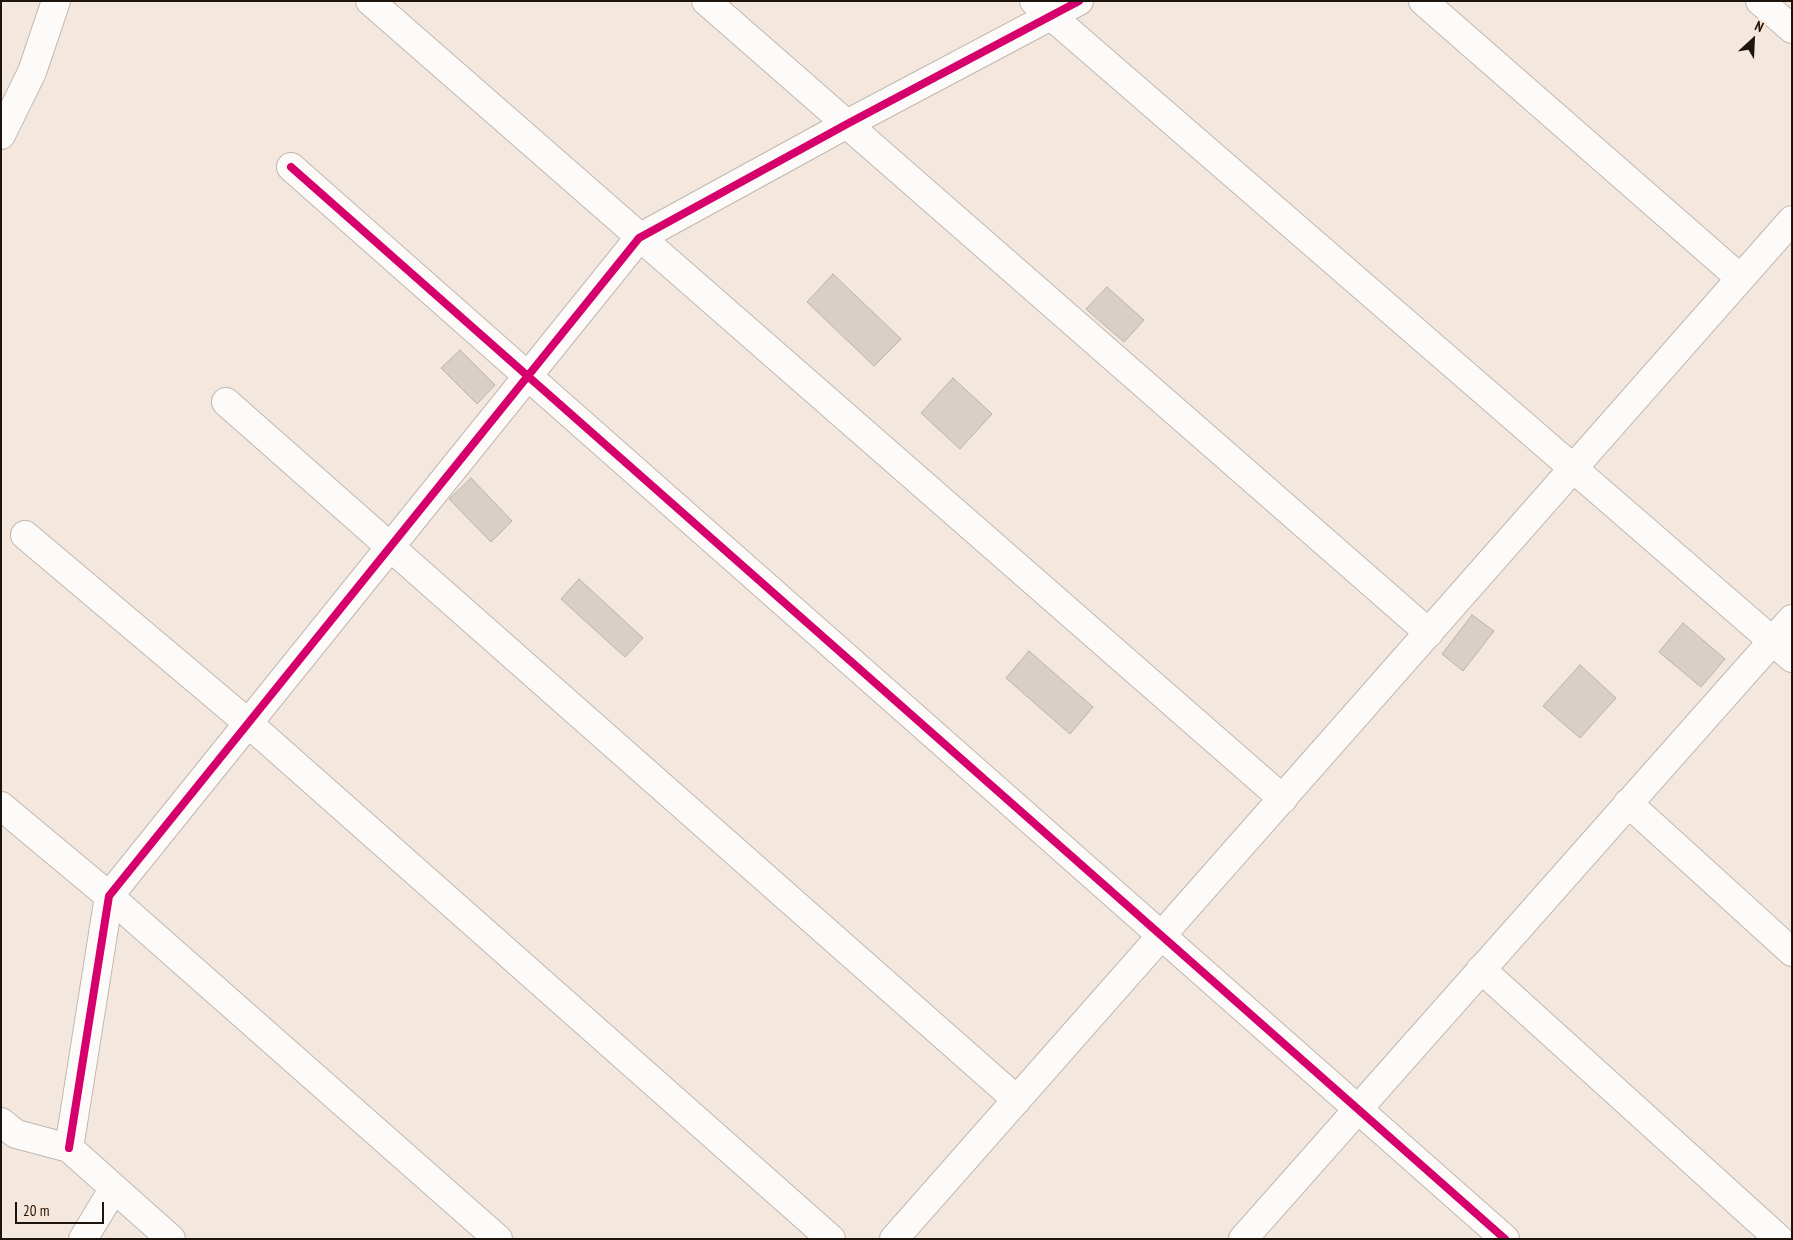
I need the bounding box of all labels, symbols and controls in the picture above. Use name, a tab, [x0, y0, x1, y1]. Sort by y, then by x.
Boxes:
north arrow	[1728, 15, 1778, 65]
text: N	[1752, 17, 1767, 36]
scale bar	[18, 1192, 106, 1224]
text: 20 m	[23, 1201, 49, 1220]

